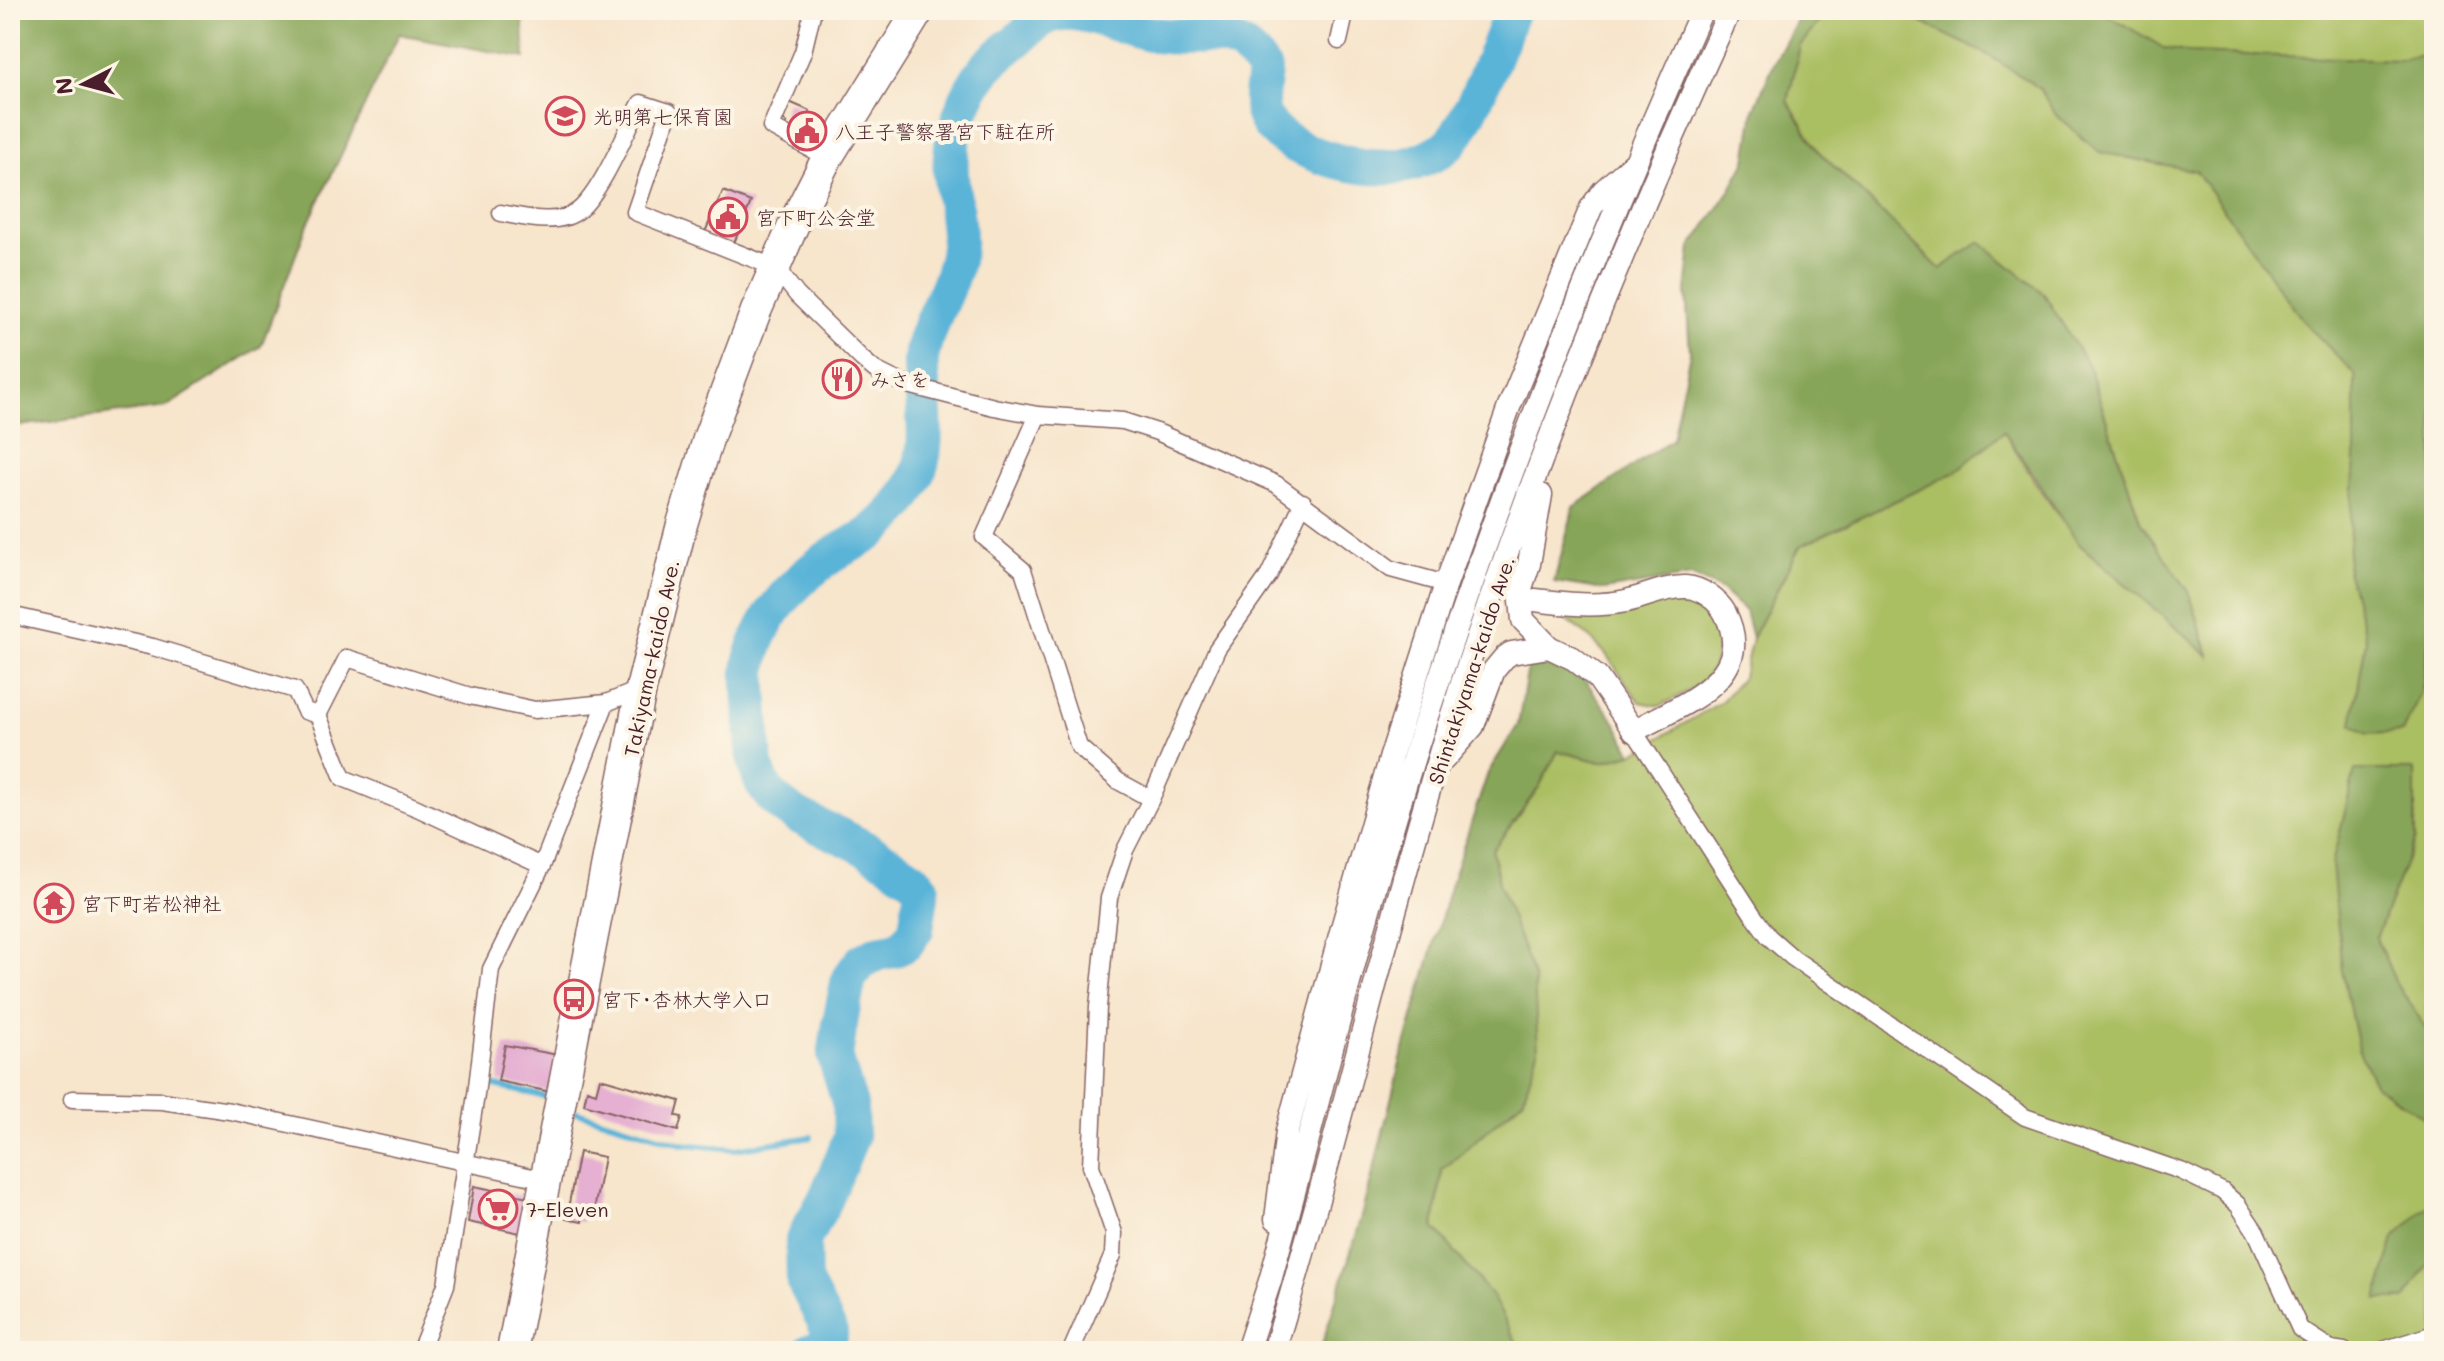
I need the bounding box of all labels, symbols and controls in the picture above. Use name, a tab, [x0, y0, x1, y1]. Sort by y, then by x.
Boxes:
north arrow	[44, 44, 124, 124]
text: N	[48, 76, 79, 96]
school or university icon: 光明第七保育園	[544, 95, 586, 137]
place label: 光明第七保育園	[593, 103, 733, 129]
public building icon: 八王子警察署宮下駐在所	[786, 110, 828, 152]
place label: 八王子警察署宮下駐在所	[835, 118, 1055, 144]
public building icon: 宮下町公会堂	[707, 196, 749, 238]
place label: 宮下町公会堂	[756, 204, 876, 230]
restaurant icon: みさを	[821, 358, 863, 400]
place label: みさを	[870, 366, 930, 392]
street label: Shintakiyama-kaido Ave.	[1422, 553, 1520, 787]
street label: Takiyama-kaido Ave.	[617, 557, 685, 759]
temple icon: 宮下町若松神社	[33, 882, 75, 924]
place label: 宮下町若松神社	[82, 890, 222, 916]
bus stop icon: 宮下･杏林大学入口	[553, 978, 595, 1020]
place label: 宮下･杏林大学入口	[602, 986, 772, 1012]
supermarket icon: 7-Eleven	[477, 1188, 519, 1230]
place label: 7-Eleven	[526, 1196, 608, 1222]

